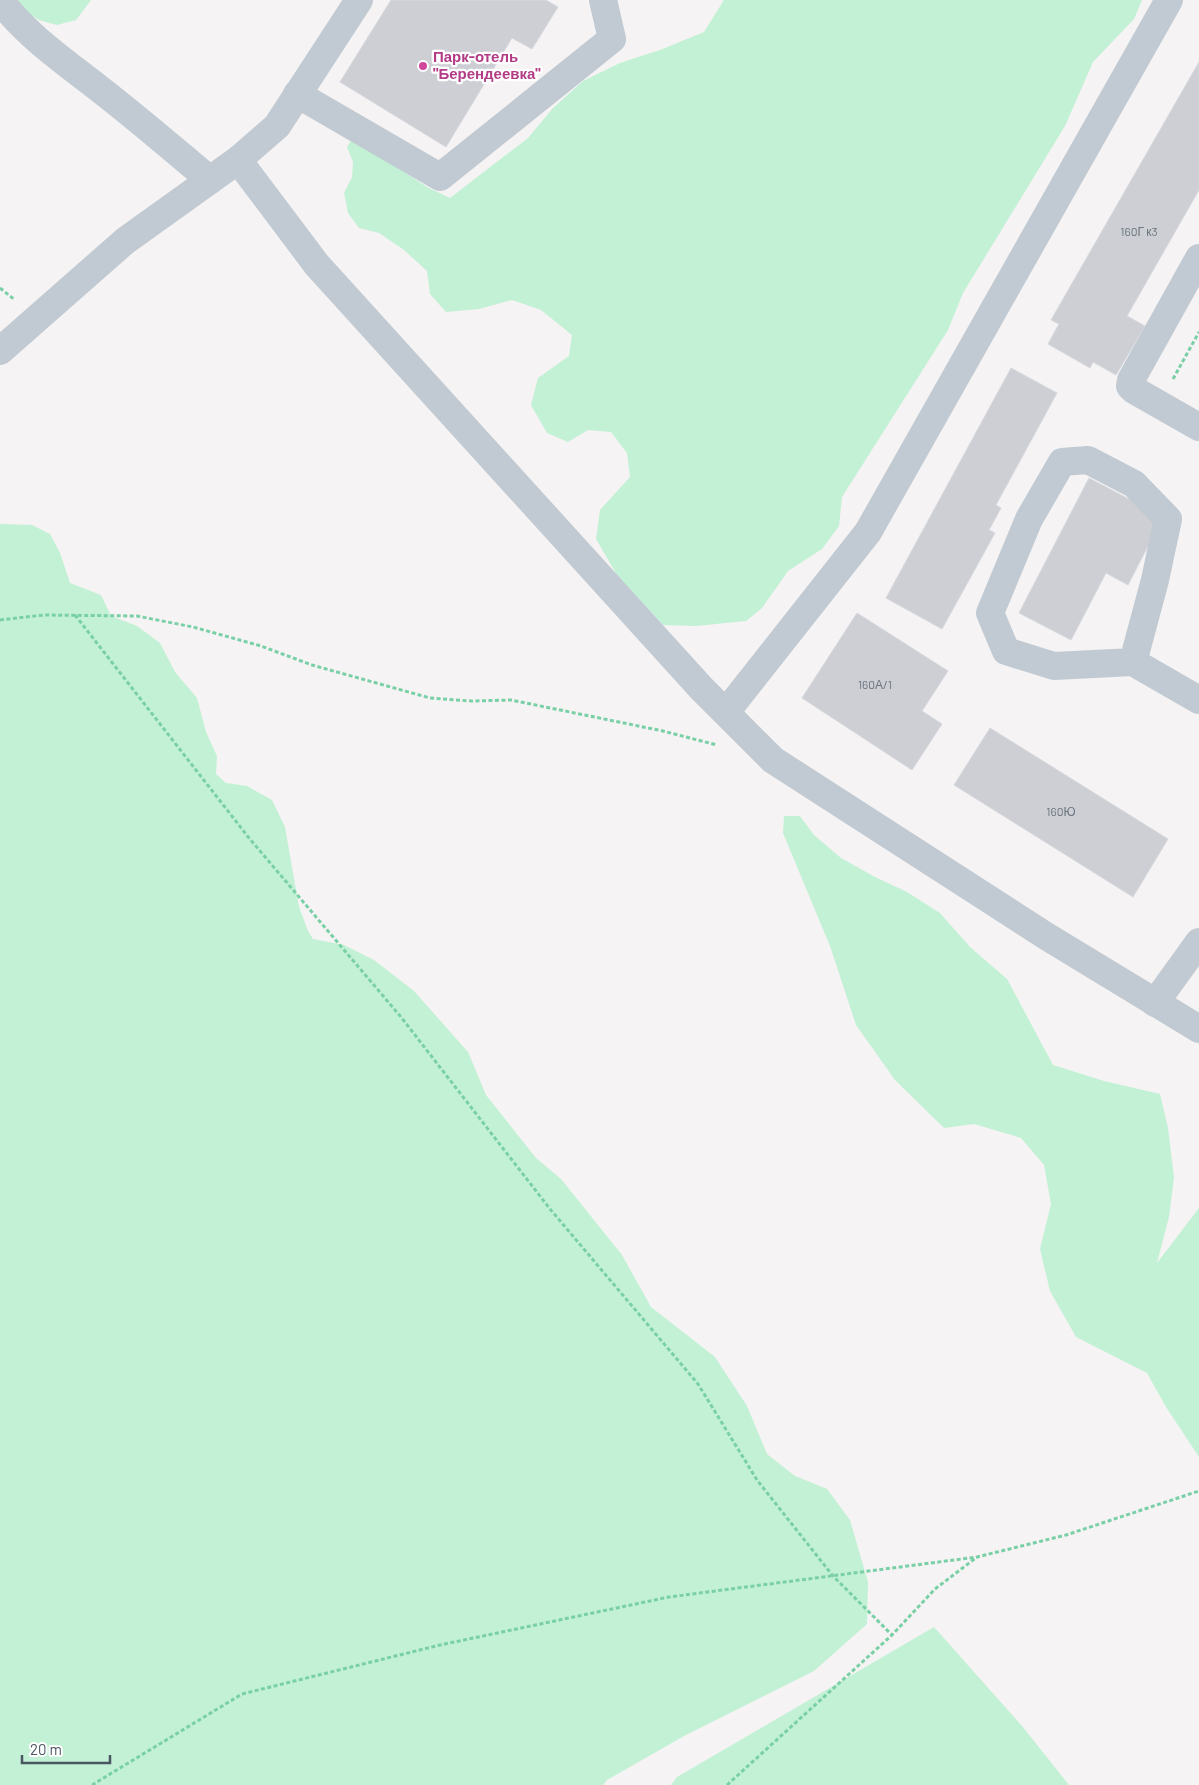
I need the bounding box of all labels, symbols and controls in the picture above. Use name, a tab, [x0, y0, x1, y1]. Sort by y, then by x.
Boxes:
place label: Парк-отель "Берендеевка"	[433, 47, 541, 82]
marker: Парк-отель "Берендеевка"	[417, 60, 429, 72]
house number: 160Г к3	[1120, 224, 1158, 238]
house number: 160А/1	[858, 677, 892, 691]
house number: 160Ю	[1046, 804, 1076, 818]
scale bar	[22, 1732, 110, 1764]
text: 20 m	[30, 1740, 62, 1758]

